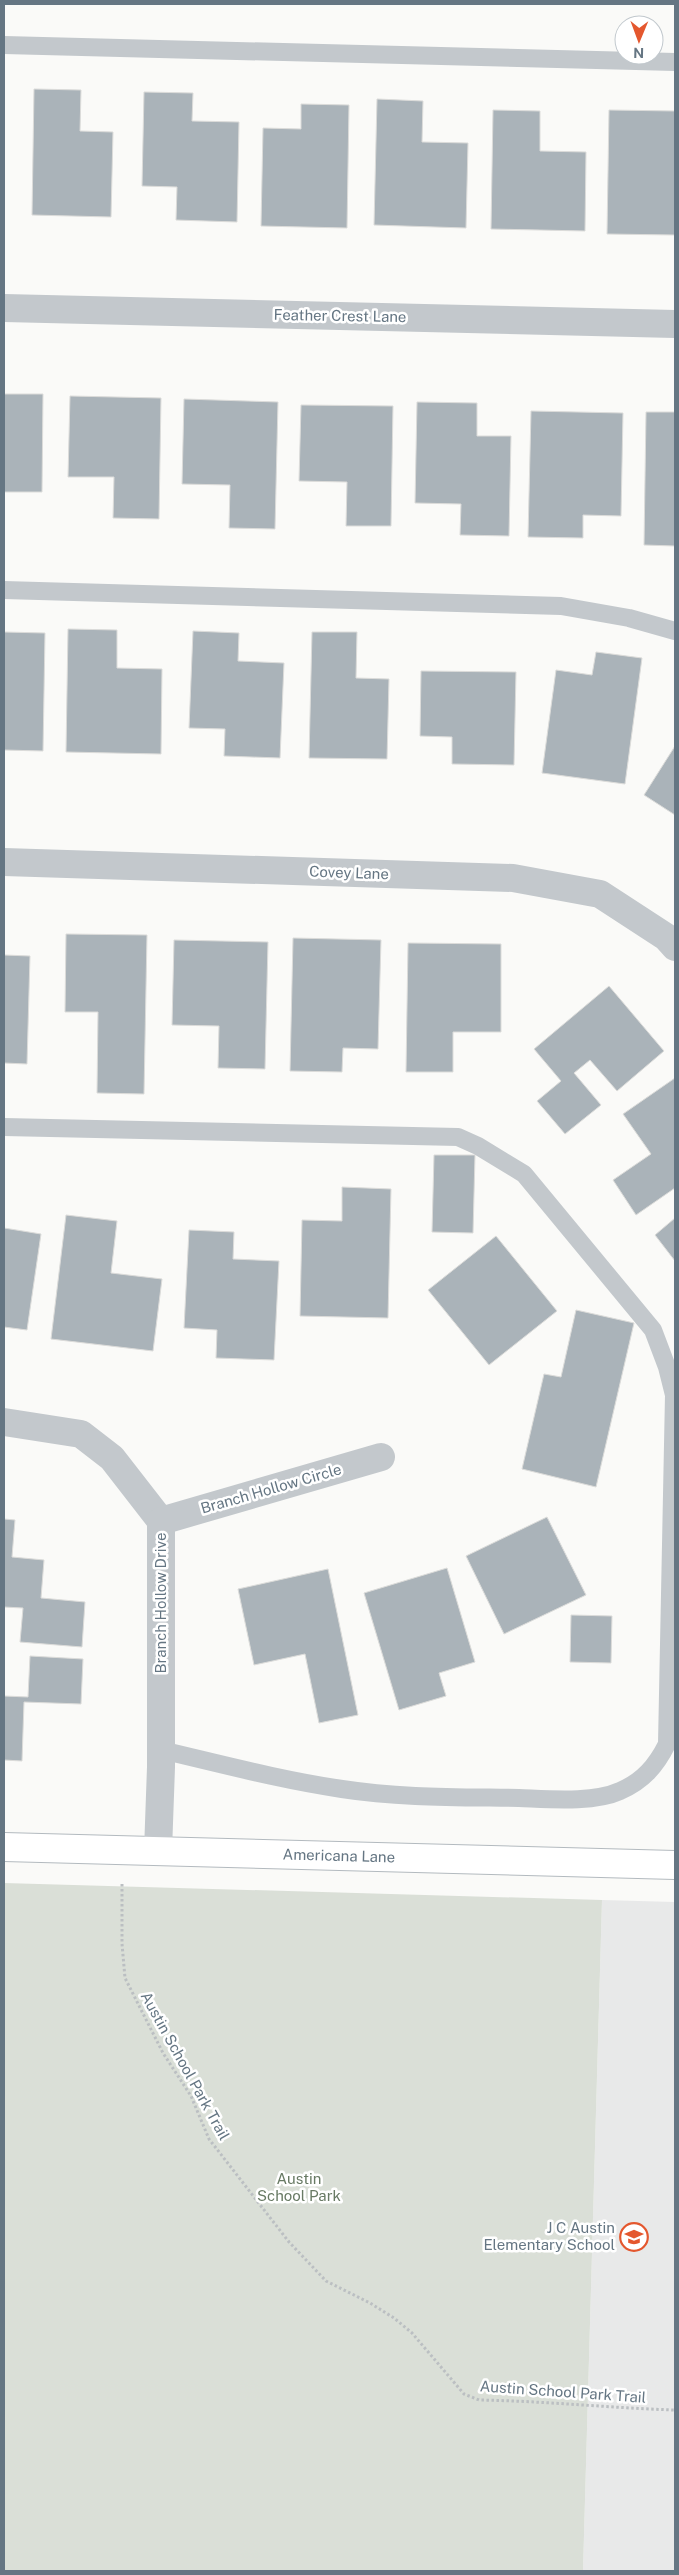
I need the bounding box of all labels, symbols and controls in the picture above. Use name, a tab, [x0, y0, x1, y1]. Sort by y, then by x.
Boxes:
north arrow	[614, 15, 664, 65]
text: N	[633, 45, 644, 61]
street label: Feather Crest Lane	[273, 306, 407, 325]
street label: Covey Lane	[309, 863, 389, 882]
street label: Branch Hollow Circle	[199, 1460, 343, 1517]
street label: Branch Hollow Drive	[152, 1533, 169, 1673]
street label: Americana Lane	[282, 1845, 395, 1865]
street label: Austin School Park Trail	[138, 1989, 233, 2143]
park label: Austin School Park	[257, 2170, 341, 2204]
place label: J C Austin Elementary School	[483, 2219, 615, 2253]
school or university icon: J C Austin Elementary School	[619, 2222, 649, 2252]
street label: Austin School Park Trail	[479, 2377, 647, 2406]

